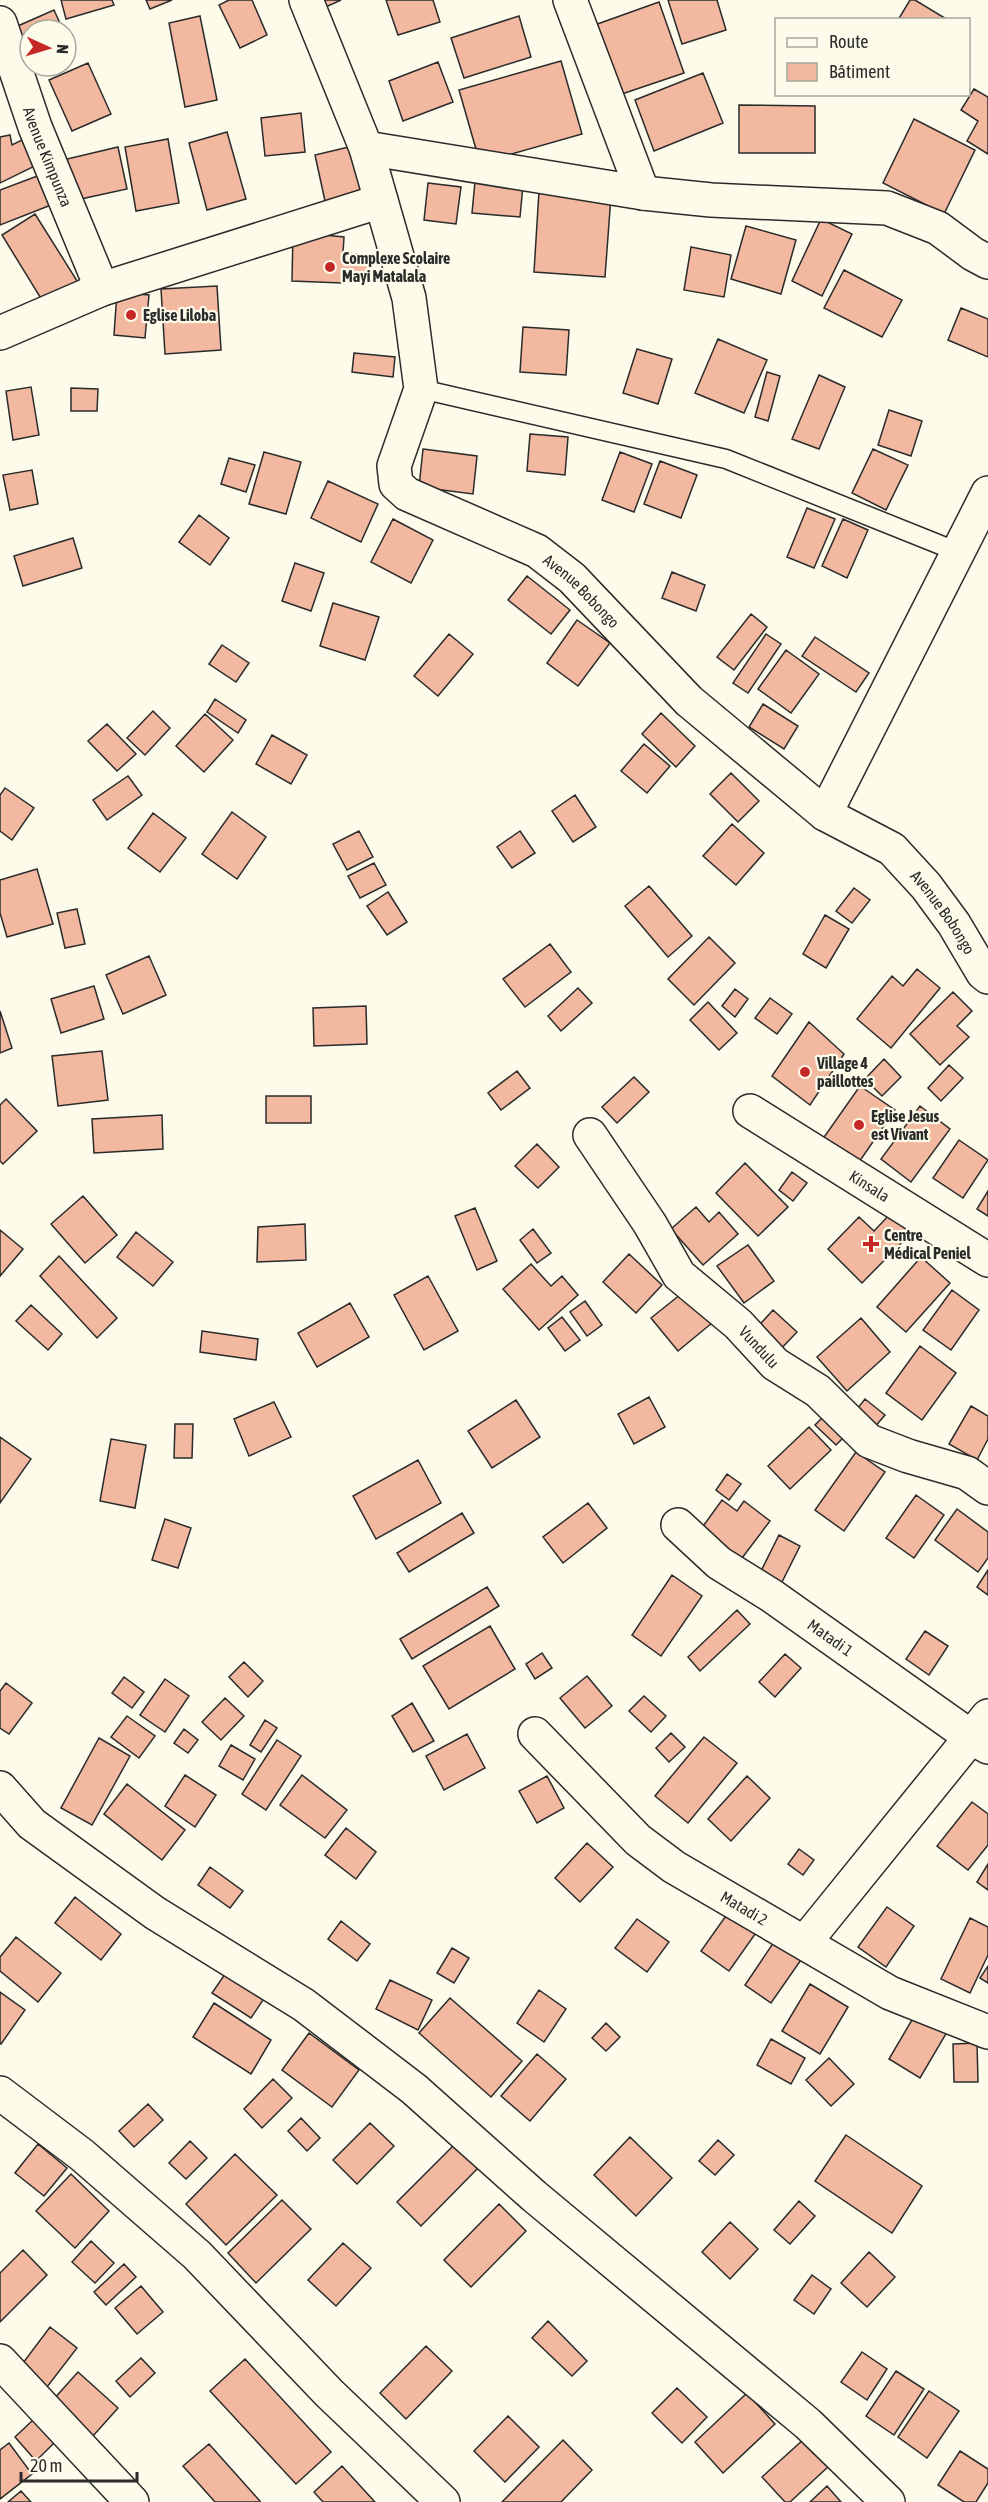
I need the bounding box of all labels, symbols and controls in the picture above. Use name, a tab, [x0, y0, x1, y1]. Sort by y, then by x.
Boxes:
north arrow	[18, 18, 78, 78]
legend	[775, 18, 970, 96]
text: Route	[829, 31, 868, 52]
text: N	[54, 44, 72, 54]
text: Bâtiment	[829, 61, 890, 82]
street label: Avenue Kimpunza	[20, 105, 76, 209]
place label: Complexe Scolaire Mayi Matalala	[342, 249, 450, 285]
marker: Complexe Scolaire Mayi Matalala	[323, 260, 337, 274]
place label: Eglise Liloba	[143, 306, 216, 324]
marker: Eglise Liloba	[124, 308, 138, 322]
street label: Avenue Bobongo	[540, 550, 623, 631]
street label: Avenue Bobongo	[907, 867, 979, 957]
place label: Village 4 paillottes	[816, 1054, 874, 1090]
marker: Village 4 paillottes	[798, 1065, 812, 1079]
place label: Eglise Jesus est Vivant	[871, 1107, 939, 1143]
marker: Eglise Jesus est Vivant	[852, 1118, 866, 1132]
street label: Kinsala	[846, 1166, 893, 1205]
place label: Centre Médical Peniel	[884, 1226, 972, 1262]
marker: Centre Médical Peniel	[862, 1235, 880, 1253]
street label: Vundulu	[736, 1322, 783, 1372]
street label: Matadi 1	[804, 1615, 857, 1660]
street label: Matadi 2	[717, 1887, 771, 1929]
scale bar	[21, 2445, 136, 2483]
text: 20 m	[30, 2455, 62, 2476]

